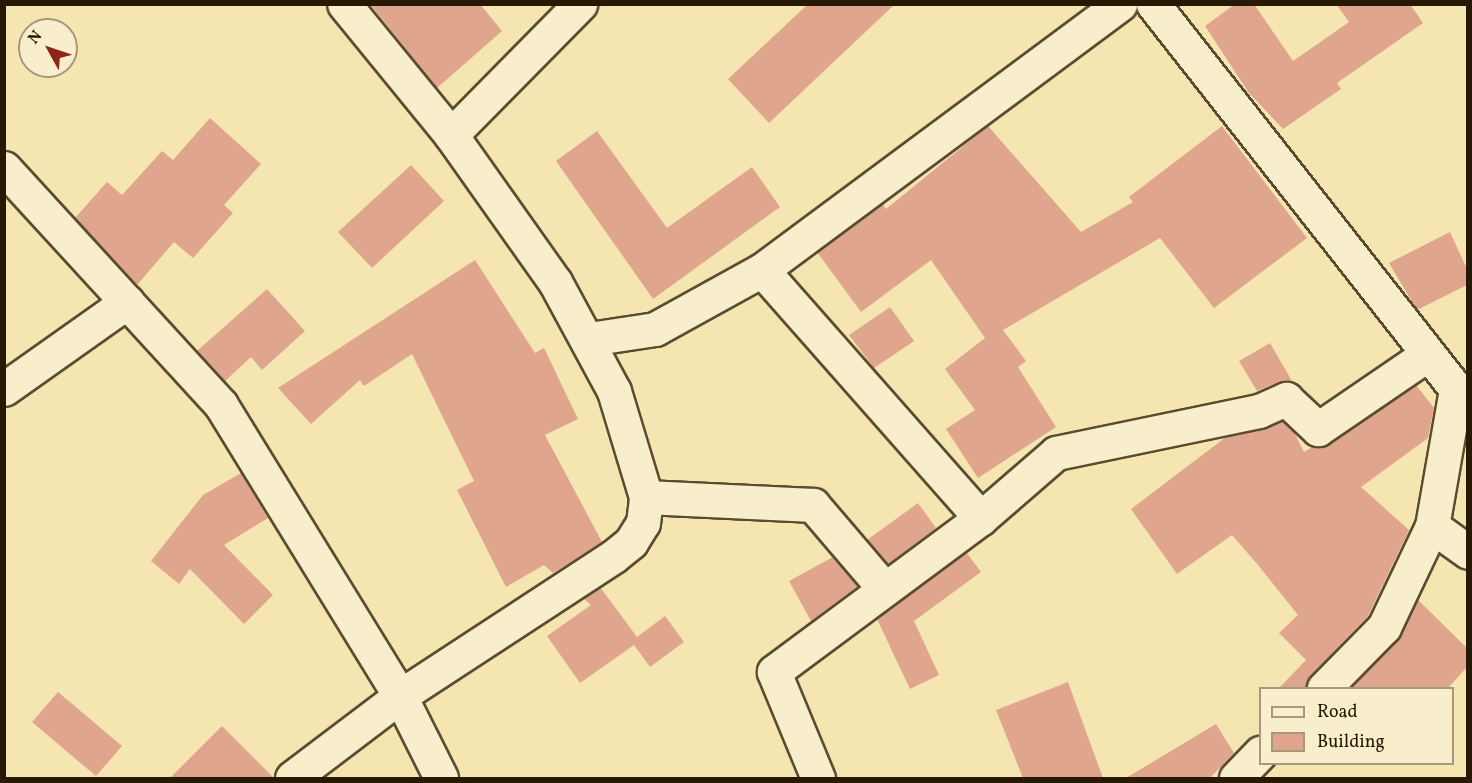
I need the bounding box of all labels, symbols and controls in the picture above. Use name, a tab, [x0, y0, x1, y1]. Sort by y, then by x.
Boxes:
north arrow	[18, 18, 78, 78]
text: N	[24, 26, 48, 49]
legend	[1259, 687, 1454, 765]
text: Road	[1317, 700, 1358, 725]
text: Building	[1317, 730, 1385, 755]

